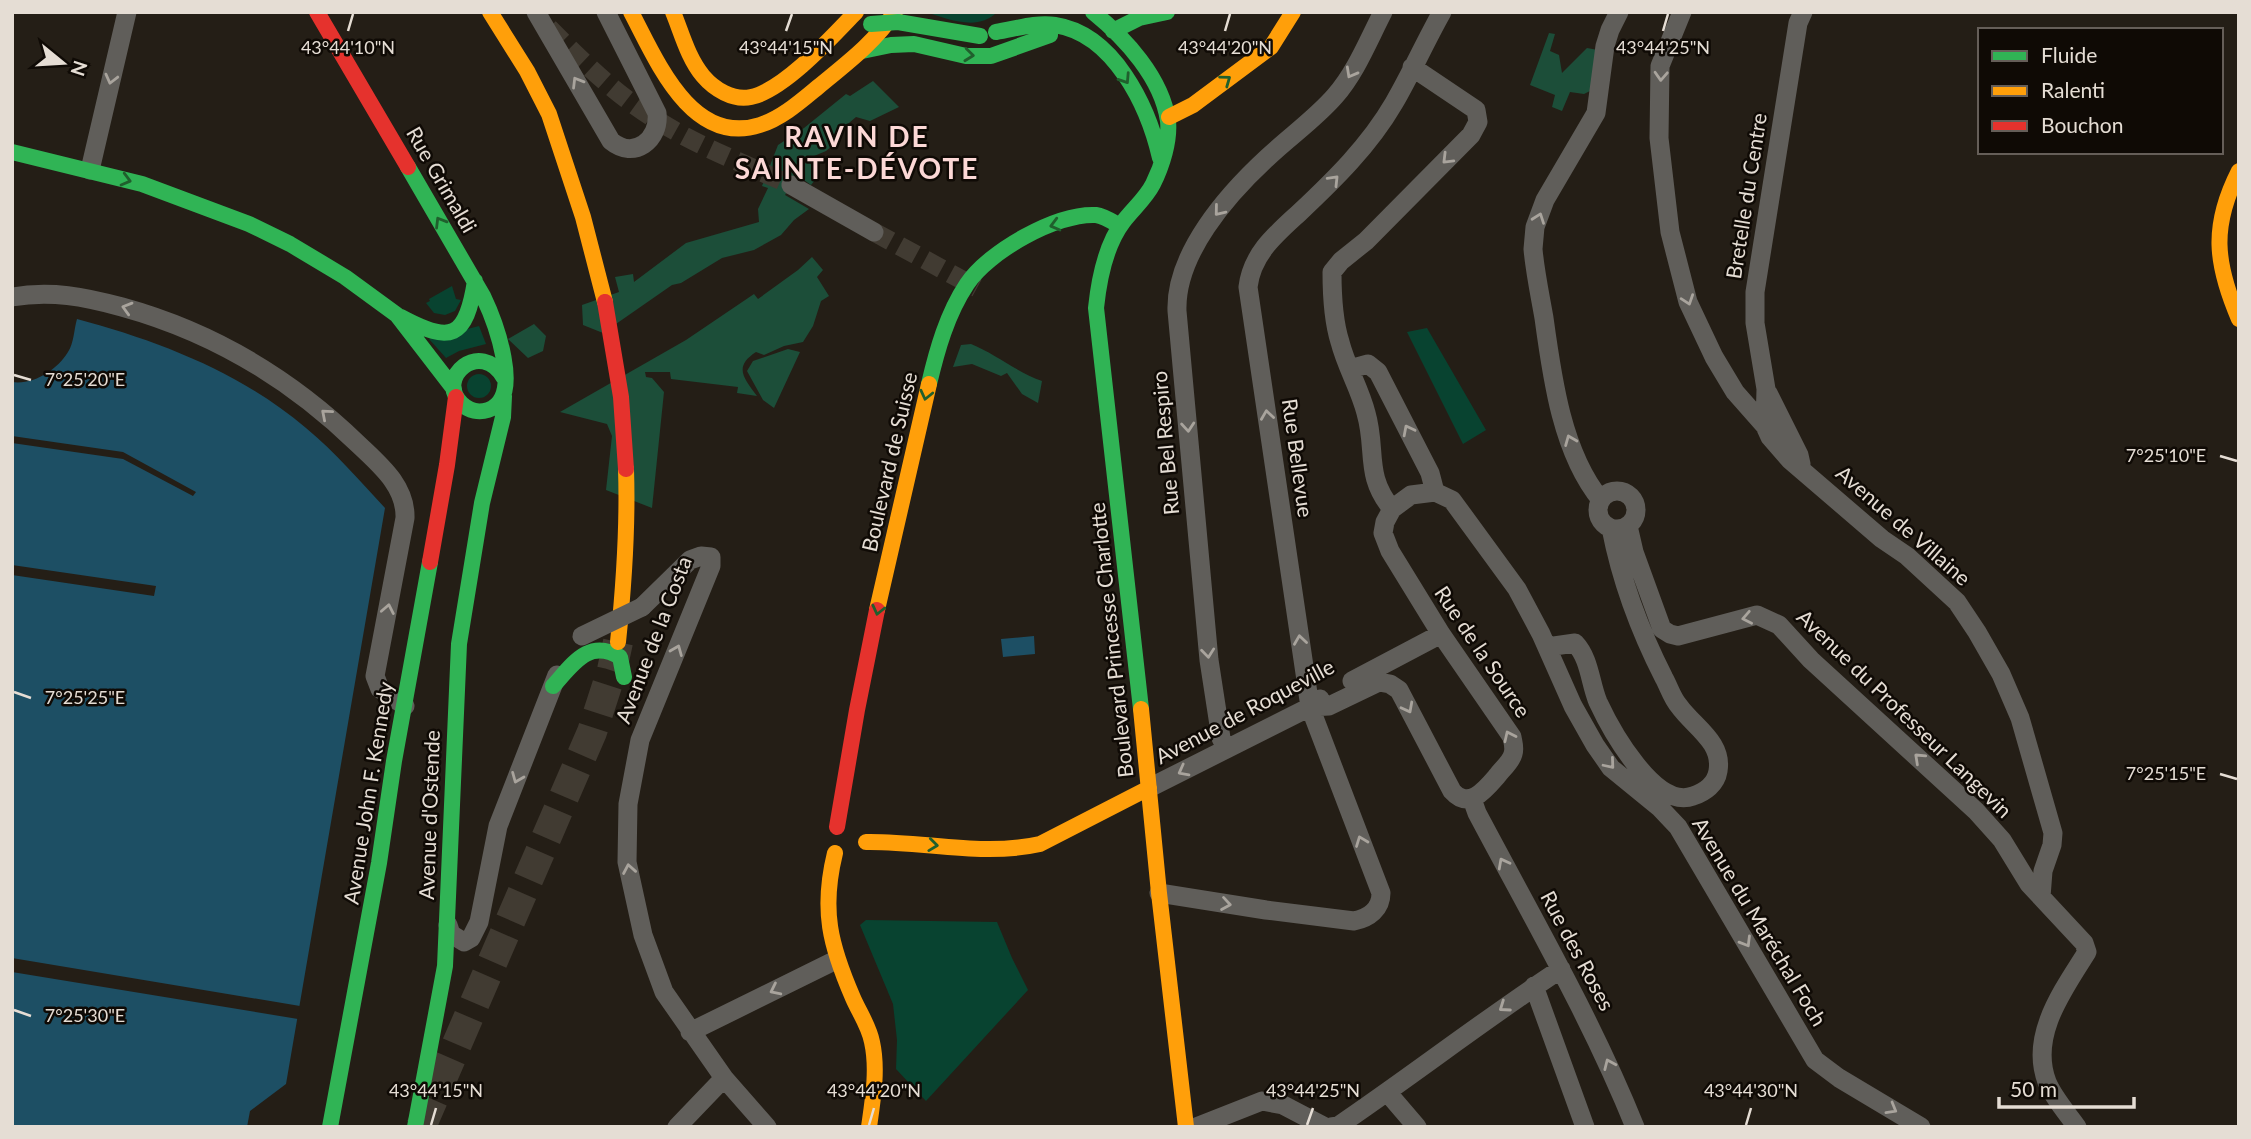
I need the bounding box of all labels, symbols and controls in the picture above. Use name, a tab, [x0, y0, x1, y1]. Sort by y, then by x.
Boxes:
north arrow	[28, 28, 98, 98]
legend	[1978, 28, 2223, 154]
text: 43°44'10"N	[301, 36, 395, 58]
text: 43°44'15"N	[739, 36, 833, 58]
text: 43°44'20"N	[1178, 36, 1272, 58]
text: 43°44'25"N	[1616, 36, 1710, 58]
text: Fluide	[2041, 42, 2097, 67]
one-way arrow	[963, 48, 975, 63]
text: N	[66, 58, 93, 79]
one-way arrow	[1346, 65, 1359, 78]
one-way arrow	[1117, 71, 1130, 84]
one-way arrow	[1653, 71, 1668, 82]
one-way arrow	[105, 72, 119, 84]
one-way arrow	[572, 76, 585, 89]
one-way arrow	[1218, 76, 1231, 89]
text: Ralenti	[2041, 77, 2105, 102]
street label: Bretelle du Centre	[1720, 111, 1771, 281]
text: Bouchon	[2041, 112, 2123, 137]
district label: RAVIN DE SAINTE-DÉVOTE	[735, 119, 979, 185]
street label: Rue Grimaldi	[402, 122, 483, 237]
one-way arrow	[1442, 151, 1455, 164]
one-way arrow	[120, 171, 132, 186]
one-way arrow	[1325, 175, 1338, 188]
one-way arrow	[1215, 202, 1227, 215]
one-way arrow	[1531, 212, 1545, 224]
one-way arrow	[1050, 216, 1062, 231]
one-way arrow	[436, 217, 449, 230]
one-way arrow	[1680, 294, 1694, 306]
one-way arrow	[121, 302, 133, 316]
text: 7°25'20"E	[45, 368, 125, 390]
street label: Boulevard de Suisse	[856, 369, 921, 554]
street label: Rue Bel Respiro	[1146, 370, 1183, 516]
one-way arrow	[920, 389, 935, 401]
street label: Rue Bellevue	[1278, 397, 1319, 519]
one-way arrow	[1260, 409, 1275, 420]
one-way arrow	[321, 410, 334, 422]
one-way arrow	[1180, 421, 1195, 433]
one-way arrow	[1402, 425, 1416, 438]
one-way arrow	[1565, 435, 1579, 447]
text: 7°25'10"E	[2126, 444, 2206, 466]
street label: Avenue de Villaine	[1832, 460, 1976, 590]
street label: Boulevard Princesse Charlotte	[1084, 501, 1137, 779]
street label: Avenue de la Costa	[609, 553, 696, 726]
street label: Rue de la Source	[1430, 581, 1536, 722]
one-way arrow	[380, 603, 395, 615]
one-way arrow	[872, 603, 886, 615]
street label: Avenue du Professeur Langevin	[1792, 604, 2018, 822]
one-way arrow	[1741, 610, 1753, 625]
one-way arrow	[1293, 634, 1308, 645]
one-way arrow	[669, 645, 683, 657]
one-way arrow	[1201, 647, 1216, 659]
street label: Avenue de Roqueville	[1151, 653, 1338, 768]
street label: Avenue John F. Kennedy	[338, 680, 397, 906]
text: 7°25'25"E	[45, 686, 125, 708]
one-way arrow	[1400, 701, 1413, 713]
street label: Avenue d'Ostende	[413, 730, 444, 900]
one-way arrow	[1503, 731, 1517, 743]
one-way arrow	[1914, 753, 1927, 766]
one-way arrow	[1601, 756, 1614, 769]
one-way arrow	[1178, 762, 1190, 776]
text: 7°25'15"E	[2126, 762, 2206, 784]
one-way arrow	[512, 771, 526, 783]
street label: Avenue du Maréchal Foch	[1688, 812, 1832, 1030]
one-way arrow	[1355, 836, 1369, 848]
one-way arrow	[928, 838, 939, 853]
one-way arrow	[1498, 857, 1512, 870]
one-way arrow	[622, 863, 637, 875]
street label: Rue des Roses	[1536, 886, 1620, 1014]
one-way arrow	[1220, 896, 1232, 911]
one-way arrow	[1738, 935, 1751, 948]
one-way arrow	[770, 981, 782, 995]
one-way arrow	[1499, 999, 1512, 1011]
text: 7°25'30"E	[45, 1004, 125, 1026]
one-way arrow	[1603, 1059, 1617, 1071]
scale bar	[1999, 1066, 2134, 1110]
text: 50 m	[2010, 1076, 2057, 1101]
text: 43°44'15"N	[389, 1079, 483, 1101]
text: 43°44'20"N	[827, 1079, 921, 1101]
text: 43°44'25"N	[1266, 1079, 1360, 1101]
text: 43°44'30"N	[1704, 1079, 1798, 1101]
one-way arrow	[1885, 1101, 1897, 1114]

